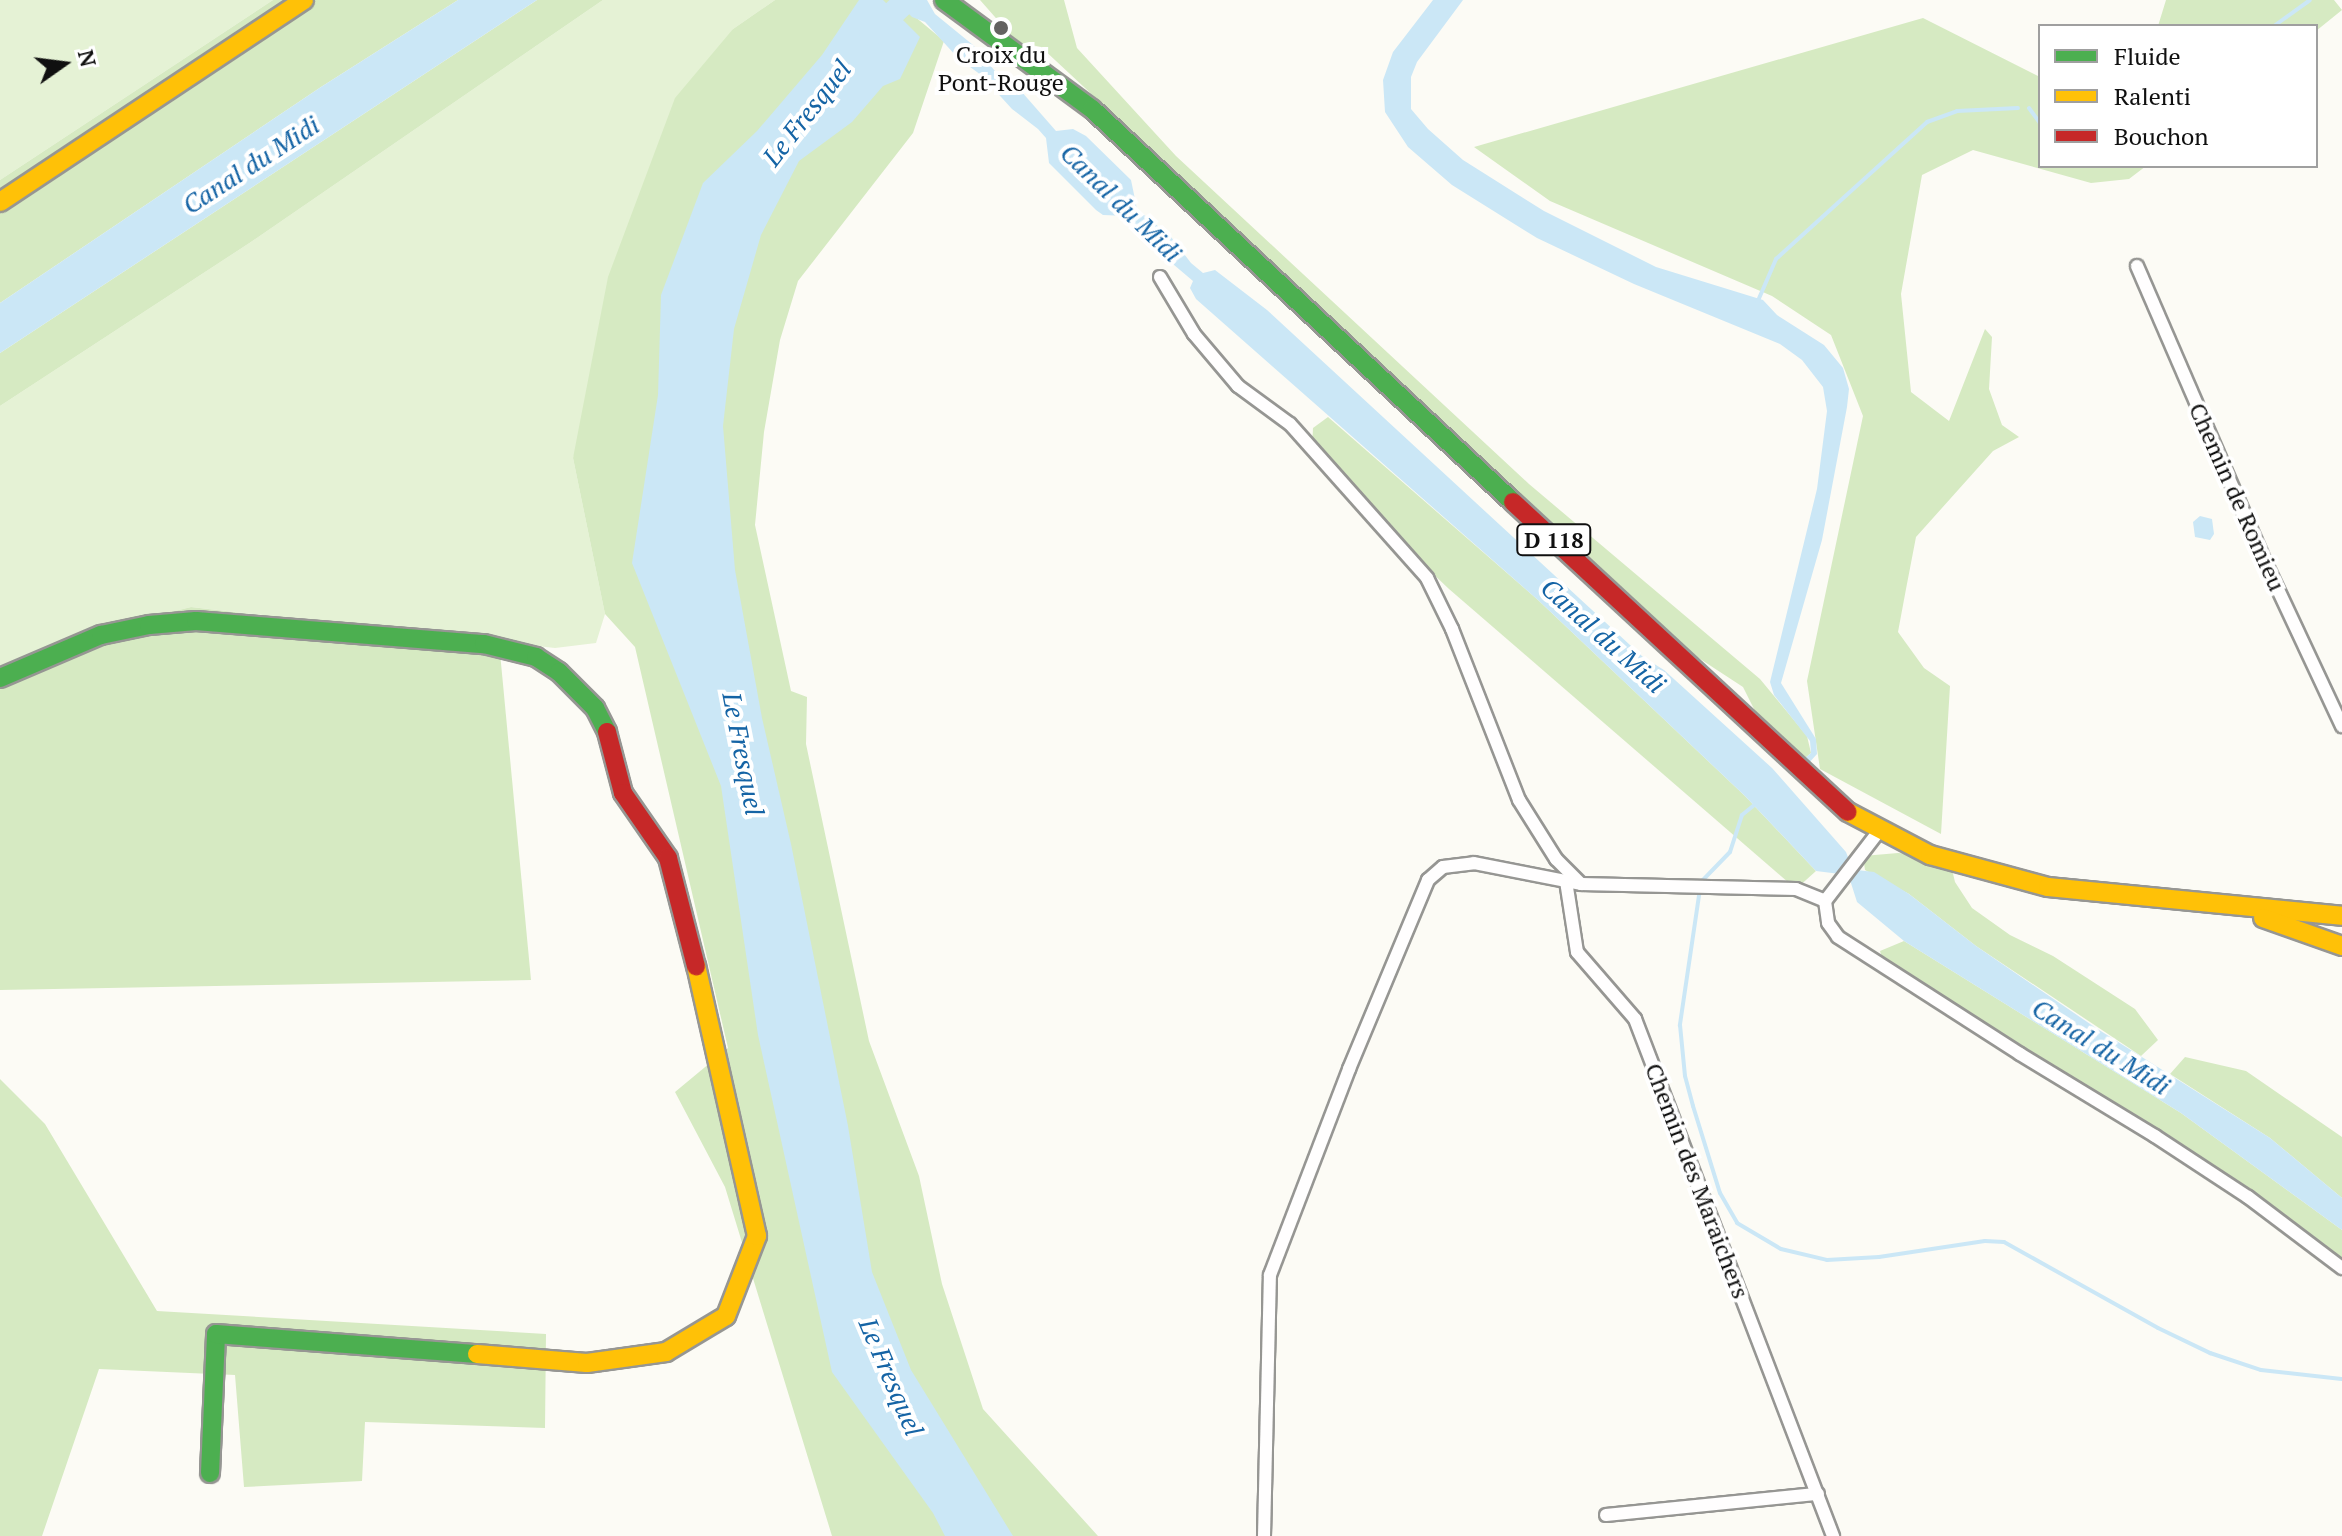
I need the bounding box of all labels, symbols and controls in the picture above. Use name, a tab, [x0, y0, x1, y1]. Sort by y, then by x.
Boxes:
marker: Croix du Pont-Rouge	[992, 19, 1010, 37]
north arrow	[24, 24, 104, 104]
legend	[2038, 24, 2318, 168]
text: Fluide	[2114, 40, 2181, 72]
place label: Croix du Pont-Rouge	[938, 41, 1064, 97]
text: N	[72, 46, 104, 70]
water label: Le Fresquel	[756, 54, 858, 172]
text: Ralenti	[2114, 80, 2191, 112]
water label: Canal du Midi	[177, 109, 325, 221]
text: Bouchon	[2114, 120, 2209, 152]
water label: Canal du Midi	[1054, 137, 1188, 269]
street label: Chemin de Romieu	[2183, 399, 2291, 595]
road number: D 118	[1516, 522, 1592, 558]
water label: Canal du Midi	[1534, 572, 1672, 700]
water label: Le Fresquel	[716, 690, 770, 818]
water label: Canal du Midi	[2026, 992, 2176, 1102]
street label: Chemin des Maraichers	[1639, 1059, 1755, 1303]
water label: Le Fresquel	[852, 1313, 930, 1441]

